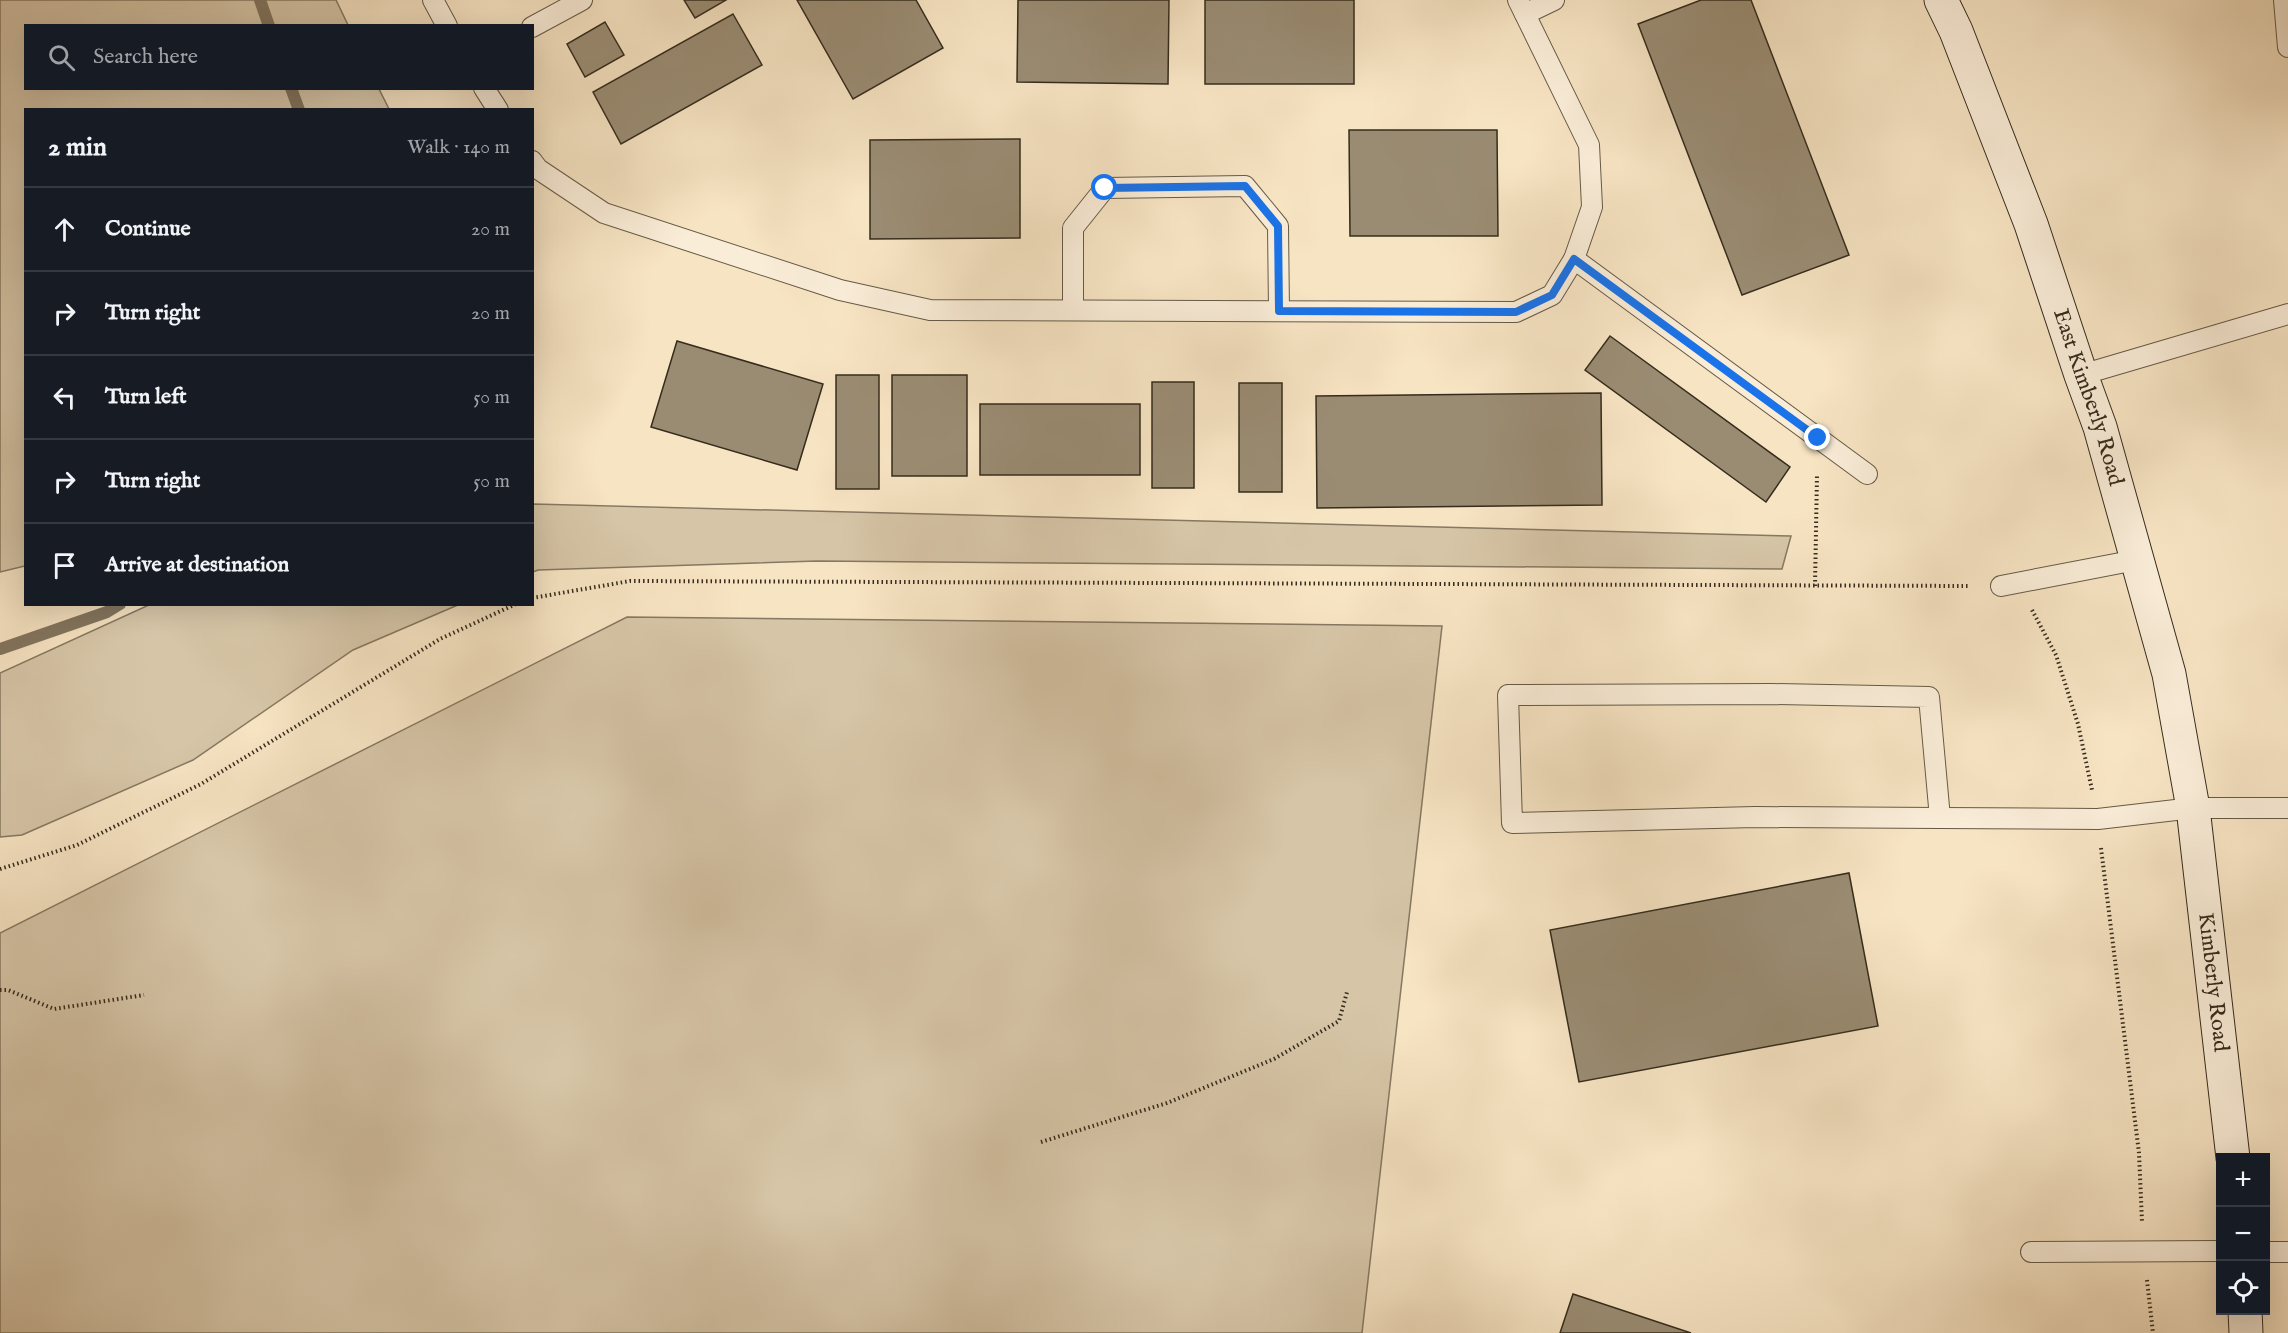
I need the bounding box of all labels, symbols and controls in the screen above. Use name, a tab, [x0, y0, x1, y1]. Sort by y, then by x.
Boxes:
search box	[24, 24, 534, 90]
icon: search	[45, 41, 78, 74]
text: Search here	[93, 43, 198, 71]
text: 2 min	[48, 131, 107, 164]
text: Walk · 140 m	[407, 135, 510, 160]
route start	[1091, 174, 1117, 200]
icon: ahead	[48, 213, 81, 246]
text: Continue	[105, 215, 191, 243]
text: 20 m	[471, 217, 510, 242]
icon: right	[48, 297, 81, 330]
text: Turn right	[105, 299, 200, 327]
text: 20 m	[471, 301, 510, 326]
street label: East Kimberly Road	[2046, 305, 2130, 489]
icon: left	[48, 381, 81, 414]
text: Turn left	[105, 383, 187, 411]
text: 50 m	[473, 385, 510, 410]
route end	[1804, 424, 1830, 450]
icon: right	[48, 465, 81, 498]
text: Turn right	[105, 467, 200, 495]
text: 50 m	[473, 469, 510, 494]
icon: arrive	[48, 549, 81, 582]
text: Arrive at destination	[105, 551, 289, 579]
street label: Kimberly Road	[2191, 911, 2235, 1054]
map controls	[2216, 1153, 2270, 1315]
button: +	[2216, 1153, 2270, 1207]
button: −	[2216, 1207, 2270, 1261]
button: locate	[2216, 1261, 2270, 1315]

